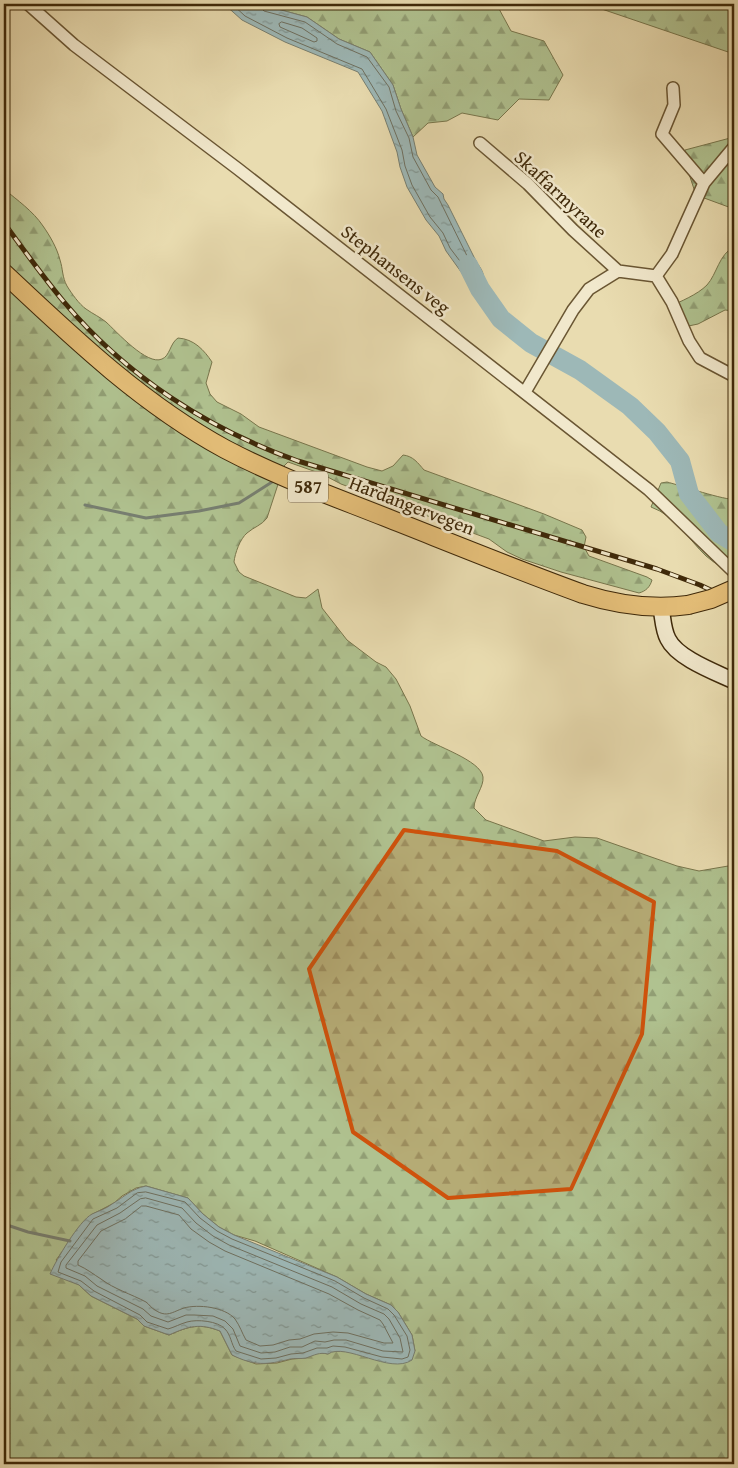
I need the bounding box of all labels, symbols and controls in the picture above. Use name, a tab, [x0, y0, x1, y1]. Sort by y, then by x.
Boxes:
street label: Skaffarmyrane	[508, 143, 614, 245]
street label: Stephansens veg	[335, 217, 457, 321]
street label: Hardangervegen	[345, 468, 479, 542]
road number: 587	[288, 472, 328, 502]

